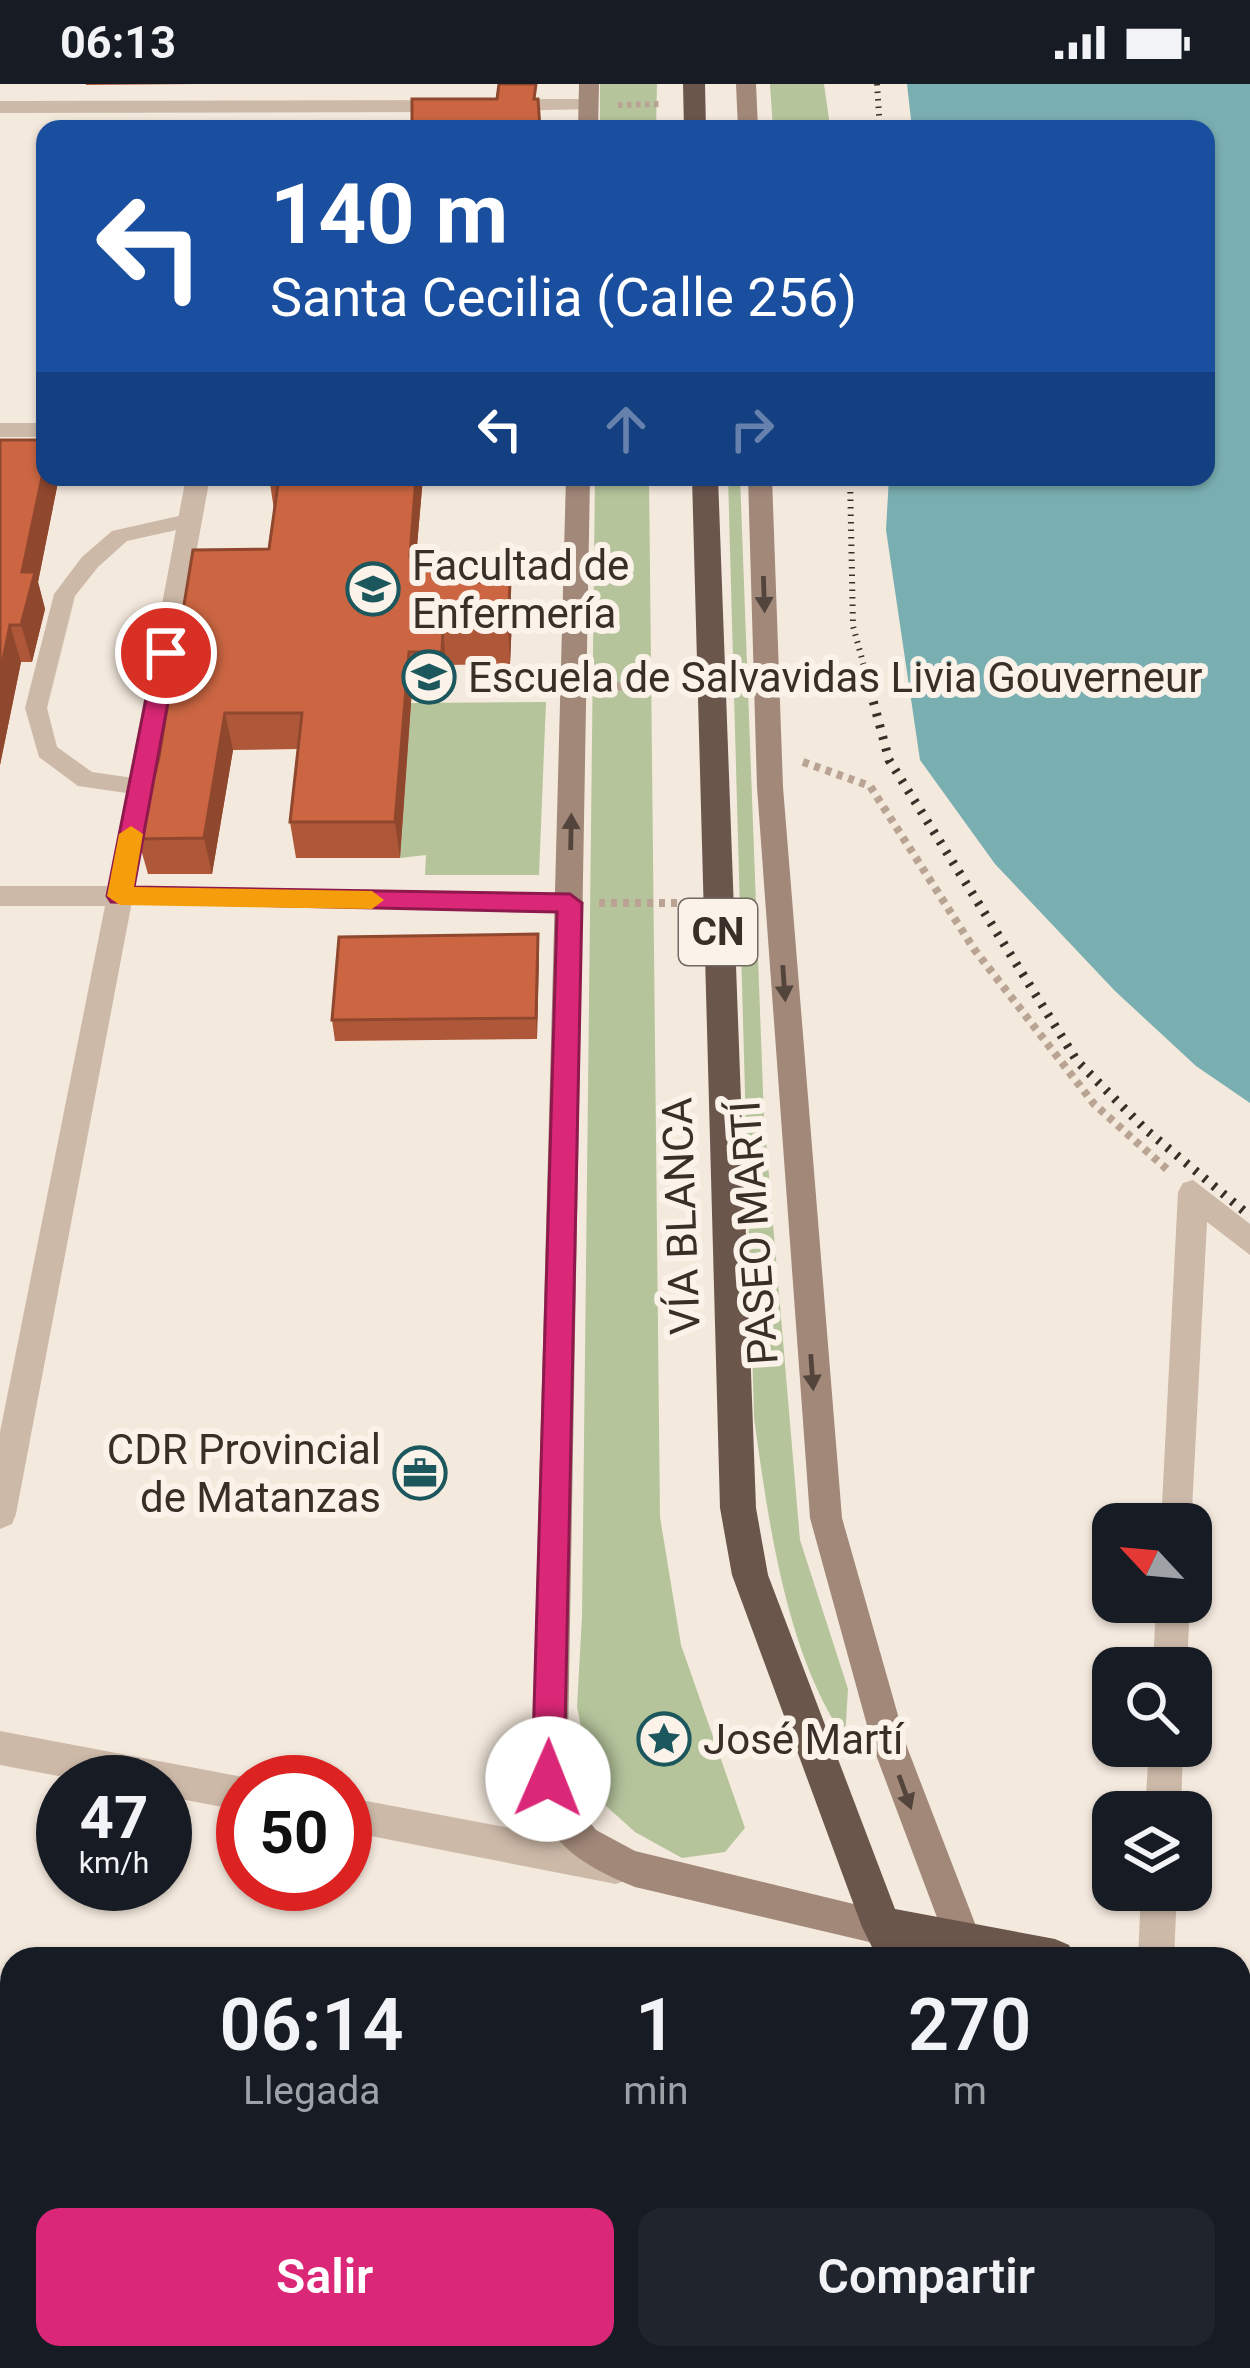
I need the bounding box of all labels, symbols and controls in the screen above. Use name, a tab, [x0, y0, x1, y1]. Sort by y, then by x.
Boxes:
text: 06:13	[60, 16, 176, 69]
text: 140 m	[270, 165, 508, 264]
icon: left	[72, 168, 228, 324]
text: Santa Cecilia (Calle 256)	[270, 266, 857, 329]
icon: left	[467, 396, 533, 462]
icon: ahead	[593, 396, 659, 462]
icon: right	[719, 396, 785, 462]
place label: Facultad de Enfermería	[412, 541, 629, 638]
school or university icon: Facultad de Enfermería	[345, 561, 401, 617]
one-way arrow	[754, 576, 773, 614]
pin	[115, 602, 217, 704]
icon: arrive	[133, 620, 199, 686]
school or university icon: Escuela de Salvavidas Livia Gouverneur	[401, 649, 457, 705]
place label: Escuela de Salvavidas Livia Gouverneur	[468, 653, 1202, 702]
one-way arrow	[561, 812, 581, 850]
road number: CN	[679, 899, 757, 965]
one-way arrow	[775, 965, 794, 1002]
street label: VÍA BLANCA	[652, 1096, 710, 1336]
street label: PASEO MARTÍ	[720, 1098, 788, 1367]
one-way arrow	[802, 1354, 821, 1391]
place label: CDR Provincial de Matanzas	[107, 1425, 381, 1522]
office icon: CDR Provincial de Matanzas	[392, 1445, 448, 1501]
north arrow	[1092, 1503, 1212, 1623]
map controls	[1092, 1503, 1212, 1911]
button: search	[1092, 1647, 1212, 1767]
place icon: José Martí	[636, 1711, 692, 1767]
place label: José Martí	[703, 1715, 905, 1764]
position arrow	[485, 1716, 611, 1842]
speed limit sign: 50	[216, 1755, 372, 1911]
one-way arrow	[897, 1774, 915, 1810]
text: 47	[80, 1782, 148, 1853]
button: layers	[1092, 1791, 1212, 1911]
text: km/h	[79, 1845, 149, 1880]
text: 06:14	[220, 1983, 404, 2068]
text: 1	[635, 1983, 676, 2068]
text: 270	[908, 1983, 1031, 2068]
text: Llegada	[243, 2068, 380, 2114]
text: min	[623, 2068, 688, 2114]
text: m	[953, 2068, 987, 2114]
button: Salir	[36, 2208, 614, 2346]
button: Compartir	[638, 2208, 1215, 2346]

